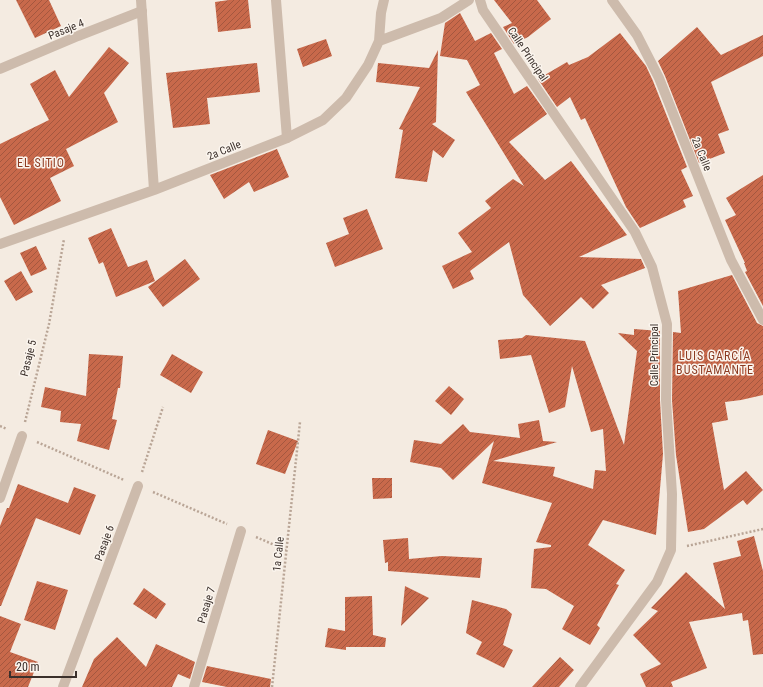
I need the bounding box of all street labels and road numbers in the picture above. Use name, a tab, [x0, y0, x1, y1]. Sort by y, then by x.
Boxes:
street label: Pasaje 4	[47, 16, 86, 42]
street label: Calle Principal	[505, 25, 550, 84]
street label: 2a Calle	[689, 136, 714, 173]
street label: 2a Calle	[206, 138, 243, 163]
street label: Calle Principal	[648, 324, 661, 386]
street label: Pasaje 5	[18, 339, 39, 378]
street label: Pasaje 6	[92, 523, 117, 563]
street label: 1a Calle	[270, 536, 287, 572]
street label: Pasaje 7	[195, 585, 218, 625]

